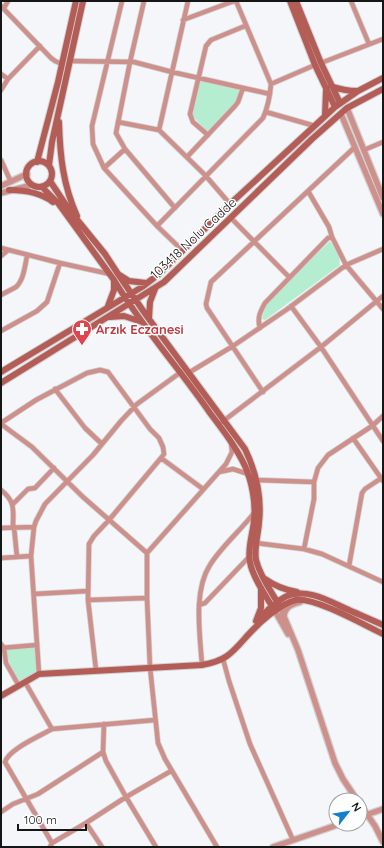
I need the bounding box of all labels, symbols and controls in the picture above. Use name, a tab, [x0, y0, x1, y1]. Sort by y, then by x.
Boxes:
street label: 103418 Nolu Cadde	[147, 194, 239, 282]
pharmacy icon: Arzık Eczanesi	[71, 318, 93, 346]
place label: Arzık Eczanesi	[96, 321, 184, 337]
north arrow	[328, 792, 368, 832]
text: N	[348, 800, 365, 814]
scale bar	[18, 806, 86, 832]
text: 100 m	[24, 812, 57, 827]

